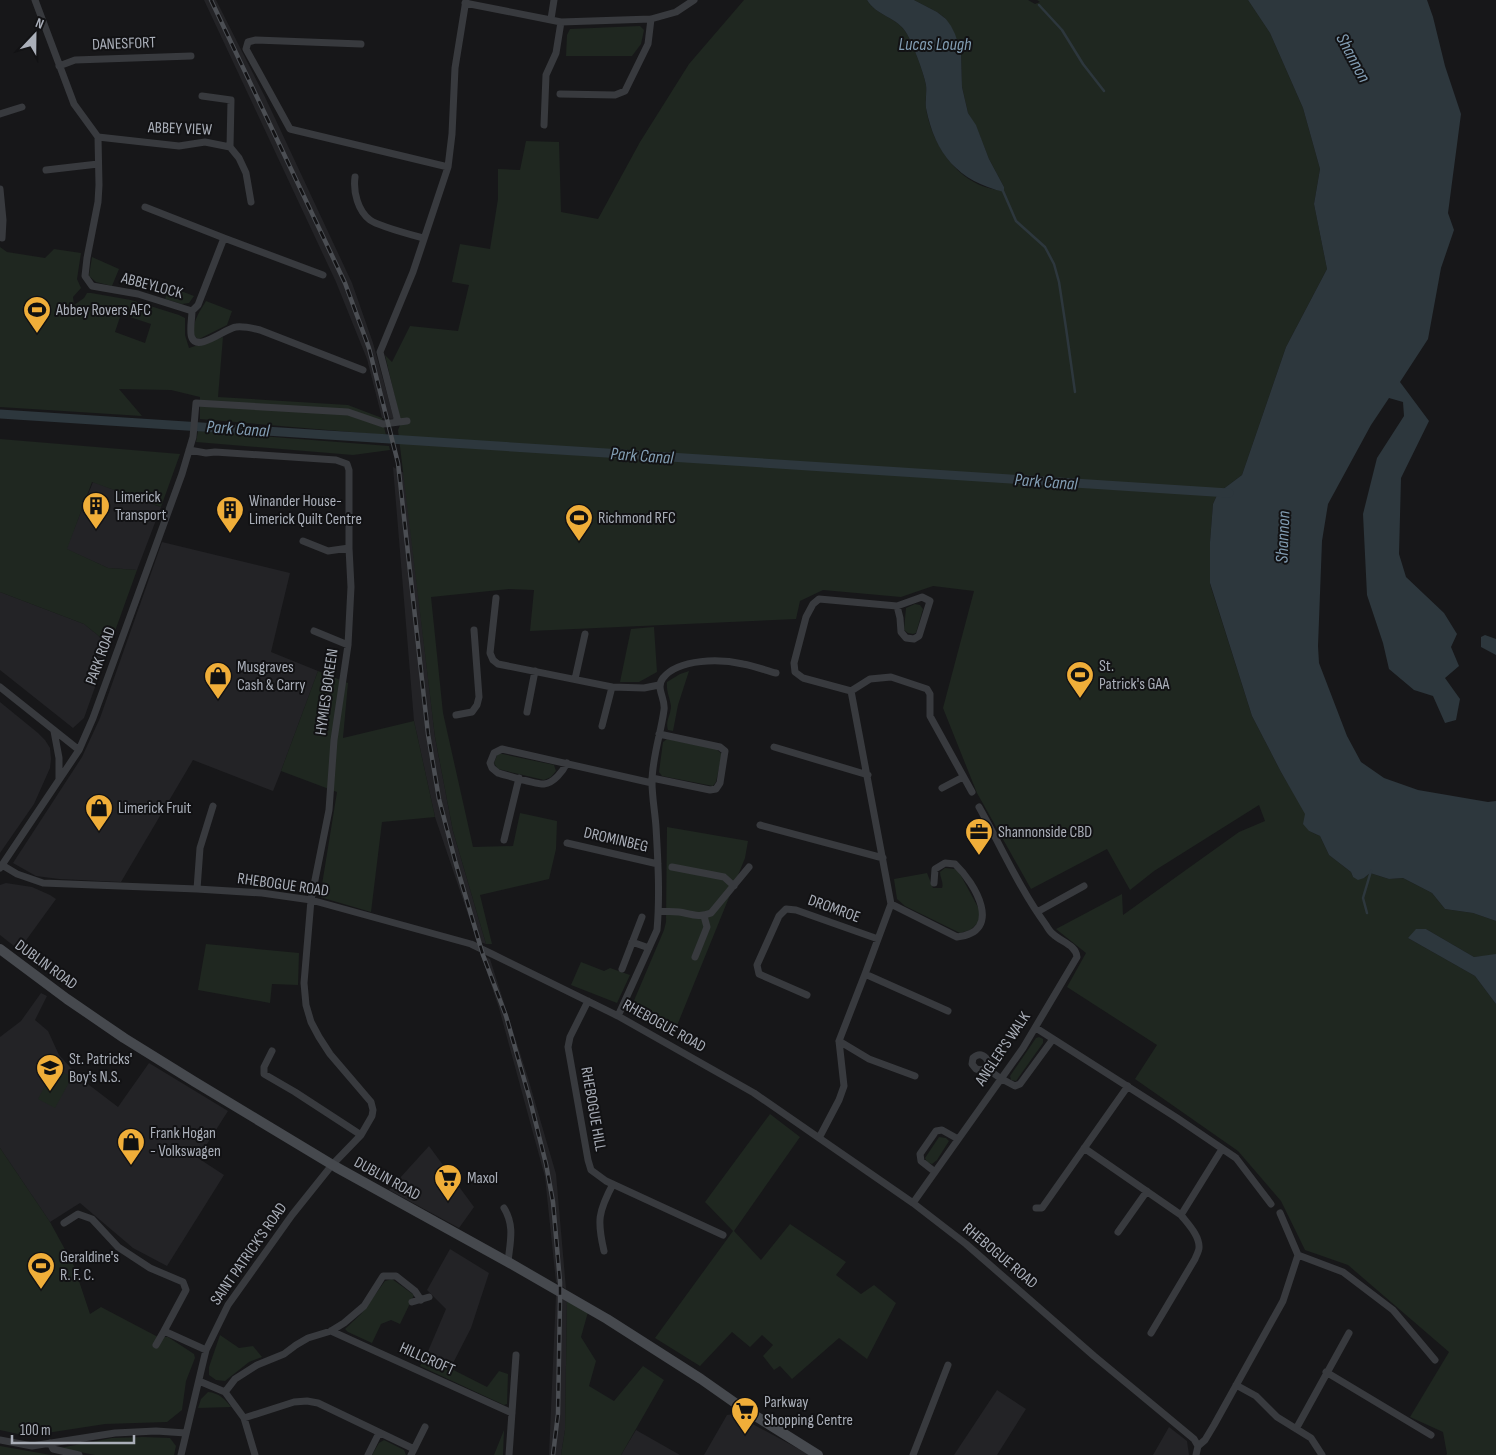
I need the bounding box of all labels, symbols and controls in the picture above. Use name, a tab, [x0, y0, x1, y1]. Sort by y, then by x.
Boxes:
north arrow	[10, 10, 60, 60]
text: N	[33, 14, 46, 33]
water label: Shannon	[1331, 30, 1375, 86]
street label: DANESFORT	[92, 33, 157, 55]
water label: Lucas Lough	[898, 34, 972, 55]
street label: ABBEY VIEW	[147, 118, 213, 140]
street label: ABBEYLOCK	[118, 268, 186, 304]
sports icon: Abbey Rovers AFC	[22, 295, 52, 334]
place label: Abbey Rovers AFC	[55, 301, 151, 320]
water label: Park Canal	[206, 416, 271, 442]
water label: Park Canal	[610, 443, 675, 469]
water label: Park Canal	[1014, 469, 1079, 495]
place label: Limerick Transport	[115, 488, 166, 525]
building icon: Limerick Transport	[81, 491, 111, 530]
place label: Winander House- Limerick Quilt Centre	[249, 492, 362, 529]
building icon: Winander House- Limerick Quilt Centre	[215, 495, 245, 534]
sports icon: Richmond RFC	[564, 503, 594, 542]
place label: Richmond RFC	[598, 509, 676, 528]
water label: Shannon	[1272, 510, 1294, 564]
street label: PARK ROAD	[82, 624, 120, 688]
street label: HYMIES BOREEN	[312, 647, 342, 737]
place label: St. Patrick's GAA	[1099, 657, 1170, 694]
place label: Musgraves Cash & Carry	[237, 658, 306, 695]
sports icon: St. Patrick's GAA	[1065, 660, 1095, 699]
shop icon: Musgraves Cash & Carry	[203, 661, 233, 700]
shop icon: Limerick Fruit	[84, 793, 114, 832]
place label: Limerick Fruit	[118, 799, 192, 818]
office icon: Shannonside CBD	[964, 817, 994, 856]
street label: DROMINBEG	[582, 823, 650, 857]
place label: Shannonside CBD	[998, 823, 1092, 842]
street label: RHEBOGUE ROAD	[236, 869, 330, 901]
street label: DROMROE	[805, 891, 863, 927]
street label: DUBLIN ROAD	[11, 936, 81, 994]
street label: RHEBOGUE ROAD	[619, 995, 709, 1057]
street label: ANGLER'S WALK	[971, 1008, 1035, 1090]
place label: St. Patricks' Boy's N.S.	[69, 1050, 132, 1087]
school or university icon: St. Patricks' Boy's N.S.	[35, 1053, 65, 1092]
street label: RHEBOGUE HILL	[576, 1065, 610, 1153]
place label: Frank Hogan - Volkswagen	[150, 1124, 221, 1161]
shop icon: Frank Hogan - Volkswagen	[116, 1127, 146, 1166]
street label: DUBLIN ROAD	[351, 1153, 423, 1205]
supermarket icon: Maxol	[433, 1163, 463, 1202]
place label: Maxol	[467, 1169, 498, 1188]
street label: SAINT PATRICK'S ROAD	[207, 1199, 291, 1309]
street label: RHEBOGUE ROAD	[959, 1219, 1041, 1293]
place label: Geraldine's R. F. C.	[60, 1248, 119, 1285]
sports icon: Geraldine's R. F. C.	[26, 1251, 56, 1290]
street label: HILLCROFT	[396, 1338, 458, 1380]
place label: Parkway Shopping Centre	[764, 1393, 853, 1430]
supermarket icon: Parkway Shopping Centre	[730, 1396, 760, 1435]
scale bar	[12, 1412, 135, 1444]
text: 100 m	[20, 1421, 51, 1440]

